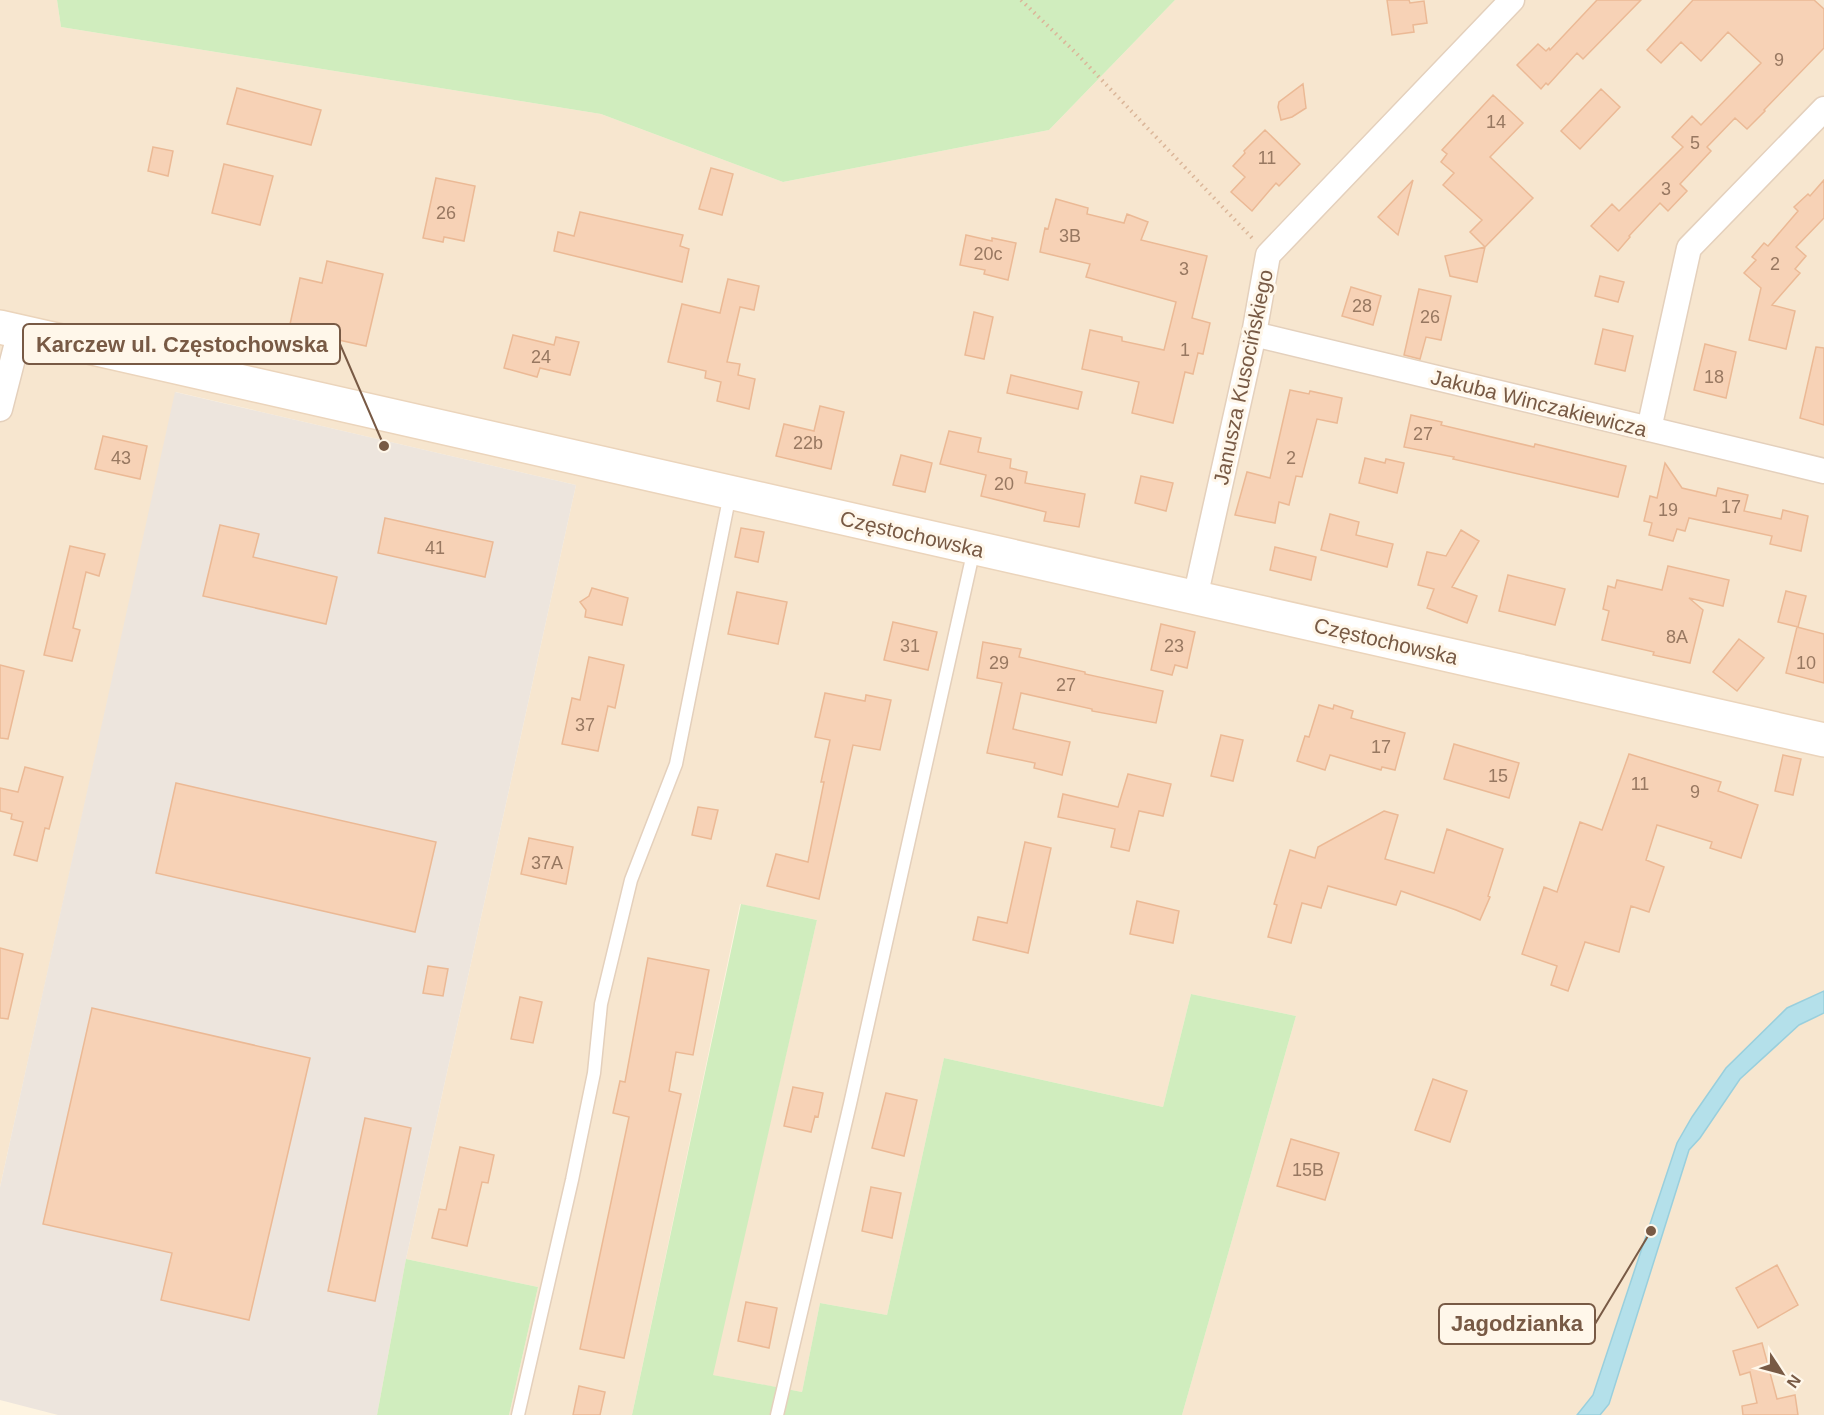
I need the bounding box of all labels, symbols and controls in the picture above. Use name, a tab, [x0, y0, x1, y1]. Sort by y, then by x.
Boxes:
house number: 9	[1774, 50, 1784, 70]
house number: 14	[1486, 112, 1506, 132]
house number: 5	[1690, 133, 1700, 153]
house number: 11	[1258, 148, 1276, 168]
house number: 3	[1661, 179, 1671, 199]
house number: 26	[436, 203, 456, 223]
house number: 3B	[1059, 226, 1081, 246]
house number: 20c	[973, 244, 1003, 264]
house number: 2	[1770, 254, 1780, 274]
house number: 3	[1179, 259, 1189, 279]
street label: Janusza Kusocińskiego	[1209, 267, 1277, 487]
house number: 28	[1352, 296, 1372, 316]
house number: 26	[1420, 307, 1440, 327]
callout: Karczew ul. Częstochowska	[23, 324, 340, 364]
text: Karczew ul. Częstochowska	[36, 332, 329, 357]
house number: 1	[1180, 340, 1190, 360]
house number: 24	[531, 347, 551, 367]
street label: Jakuba Winczakiewicza	[1429, 365, 1650, 441]
house number: 18	[1704, 367, 1724, 387]
house number: 27	[1413, 424, 1433, 444]
house number: 22b	[793, 433, 823, 453]
house number: 43	[111, 448, 131, 468]
house number: 2	[1286, 448, 1296, 468]
house number: 20	[994, 474, 1014, 494]
house number: 17	[1721, 497, 1741, 517]
house number: 19	[1658, 500, 1678, 520]
street label: Częstochowska	[838, 506, 987, 562]
house number: 41	[425, 538, 445, 558]
street label: Częstochowska	[1312, 613, 1461, 669]
house number: 8A	[1666, 627, 1688, 647]
house number: 31	[900, 636, 920, 656]
house number: 23	[1164, 636, 1184, 656]
house number: 29	[989, 653, 1009, 673]
house number: 10	[1796, 653, 1816, 673]
house number: 27	[1056, 675, 1076, 695]
house number: 37	[575, 715, 595, 735]
house number: 17	[1371, 737, 1391, 757]
house number: 15	[1488, 766, 1508, 786]
house number: 11	[1631, 774, 1649, 794]
house number: 9	[1690, 782, 1700, 802]
house number: 37A	[531, 853, 563, 873]
house number: 15B	[1292, 1160, 1324, 1180]
callout: Jagodzianka	[1439, 1304, 1595, 1344]
text: Jagodzianka	[1451, 1311, 1584, 1336]
north arrow	[1752, 1343, 1812, 1403]
text: N	[1783, 1372, 1804, 1391]

